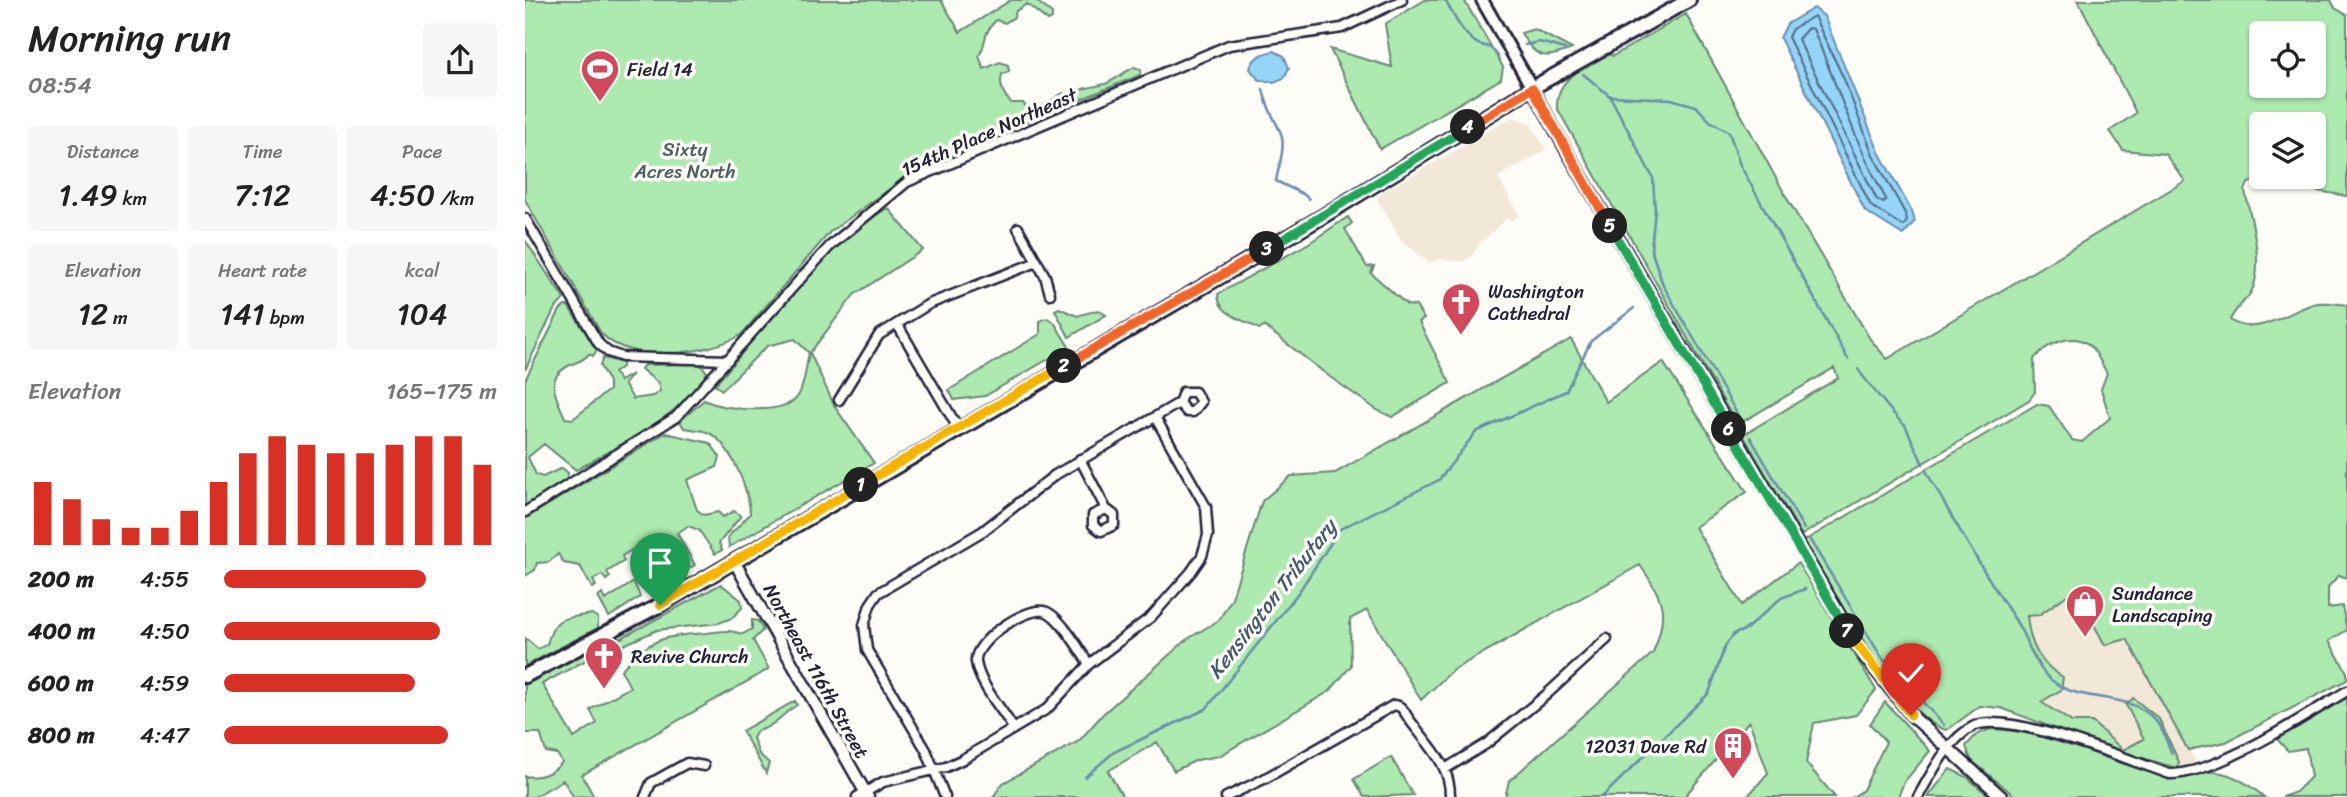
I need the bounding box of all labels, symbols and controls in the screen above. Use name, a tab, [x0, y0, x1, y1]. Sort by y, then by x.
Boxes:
text: Morning run	[28, 5, 231, 72]
map controls	[2249, 21, 2326, 189]
button: locate	[2249, 21, 2326, 98]
button: share	[423, 23, 497, 97]
sports icon: Field 14	[579, 48, 621, 103]
place label: Field 14	[627, 53, 693, 86]
text: 08:54	[28, 65, 92, 106]
street label: 154th Place Northeast	[896, 78, 1083, 186]
pin: 4	[1451, 110, 1485, 144]
text: 4	[1462, 110, 1473, 143]
button: layers	[2249, 112, 2326, 189]
park label: Sixty Acres North	[633, 133, 736, 188]
text: Distance	[67, 135, 139, 168]
text: Time	[242, 135, 283, 168]
text: Pace	[402, 135, 442, 168]
text: 1.49	[58, 168, 118, 222]
text: 7:12	[234, 168, 291, 222]
text: 4:50	[370, 168, 435, 222]
text: km	[118, 182, 147, 215]
text: /km	[435, 182, 474, 215]
pin: 5	[1593, 208, 1627, 244]
text: 5	[1604, 209, 1615, 242]
pin: 3	[1249, 232, 1285, 266]
text: 3	[1261, 232, 1272, 265]
text: Elevation	[64, 254, 141, 287]
text: Heart rate	[218, 254, 307, 287]
text: kcal	[405, 254, 439, 287]
place label: Washington Cathedral	[1488, 275, 1584, 330]
church icon: Washington Cathedral	[1440, 281, 1482, 336]
text: 12	[78, 287, 108, 341]
text: 141	[220, 287, 265, 341]
text: 104	[397, 287, 447, 341]
text: m	[108, 301, 128, 334]
text: bpm	[265, 301, 305, 334]
pin: 2	[1047, 348, 1081, 384]
text: 2	[1058, 349, 1069, 382]
text: Elevation	[28, 371, 121, 412]
text: 165–175 m	[386, 371, 497, 412]
pin: 6	[1711, 412, 1747, 446]
text: 6	[1723, 412, 1734, 445]
pin: 1	[843, 468, 879, 503]
text: 1	[856, 468, 865, 501]
water label: Kensington Tributary	[1197, 508, 1349, 687]
pin	[630, 533, 690, 605]
icon: arrive	[641, 544, 679, 582]
text: 200 m	[28, 559, 94, 600]
text: 4:55	[140, 559, 189, 600]
street label: Northeast 116th Street	[754, 577, 878, 765]
place label: Sundance Landscaping	[2112, 577, 2213, 632]
shop icon: Sundance Landscaping	[2064, 583, 2106, 638]
text: 400 m	[28, 611, 95, 652]
text: 4:50	[140, 611, 190, 652]
pin: 7	[1829, 614, 1865, 648]
text: 7	[1841, 614, 1852, 647]
church icon: Revive Church	[583, 635, 625, 690]
place label: Revive Church	[631, 640, 749, 673]
pin	[1881, 643, 1941, 715]
icon: check	[1892, 654, 1930, 692]
text: 600 m	[28, 663, 94, 704]
text: 4:59	[140, 663, 190, 704]
text: 800 m	[28, 715, 95, 756]
text: 4:47	[140, 715, 189, 756]
building icon: 12031 Dave Rd	[1712, 725, 1754, 780]
place label: 12031 Dave Rd	[1585, 730, 1707, 763]

